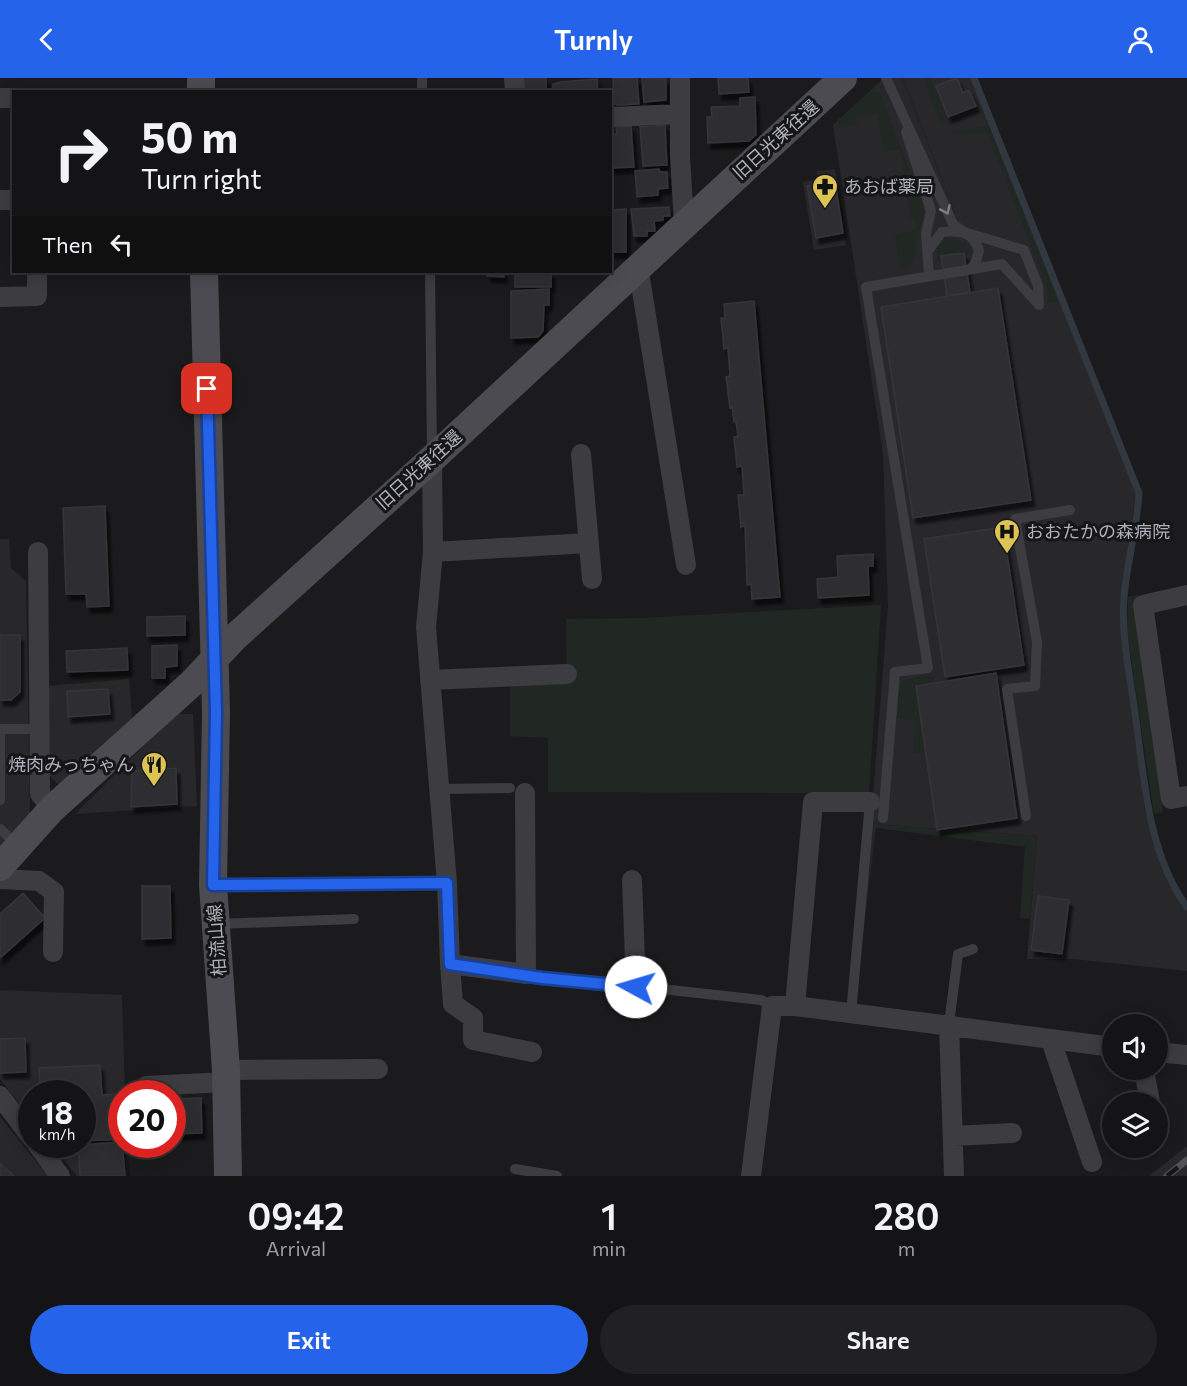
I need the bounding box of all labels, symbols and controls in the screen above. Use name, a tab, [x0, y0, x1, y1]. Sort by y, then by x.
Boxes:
icon: back	[30, 23, 63, 56]
text: Turnly	[554, 23, 633, 56]
icon: person	[1124, 23, 1157, 56]
street label: 旧日光東往還	[728, 95, 823, 184]
text: 50 m	[141, 110, 238, 162]
icon: right	[42, 114, 120, 192]
text: Turn right	[141, 162, 261, 195]
pharmacy icon: あおば薬局	[810, 172, 840, 210]
place label: あおば薬局	[844, 175, 934, 197]
one-way arrow	[939, 204, 951, 215]
icon: left	[105, 228, 138, 261]
text: Then	[42, 231, 93, 258]
pin	[181, 363, 232, 414]
icon: arrive	[190, 372, 223, 405]
street label: 旧日光東往還	[371, 425, 466, 514]
hospital icon: おおたかの森病院	[992, 517, 1022, 555]
place label: おおたかの森病院	[1026, 520, 1170, 542]
restaurant icon: 焼肉みっちゃん	[139, 750, 169, 788]
place label: 焼肉みっちゃん	[8, 753, 134, 775]
street label: 柏流山線	[203, 903, 229, 977]
position arrow	[604, 955, 668, 1019]
map controls	[1102, 1014, 1168, 1158]
button: sound	[1102, 1014, 1168, 1080]
speed limit sign: 20	[108, 1080, 186, 1158]
button: layers	[1102, 1092, 1168, 1158]
text: 18	[41, 1093, 73, 1130]
text: km/h	[39, 1125, 75, 1143]
text: 09:42	[247, 1193, 344, 1237]
text: 1	[601, 1193, 617, 1237]
text: 280	[873, 1193, 939, 1237]
text: Arrival	[266, 1236, 326, 1260]
text: min	[592, 1236, 626, 1260]
text: m	[898, 1236, 915, 1260]
button: Exit	[30, 1305, 588, 1374]
button: Share	[600, 1305, 1157, 1374]

